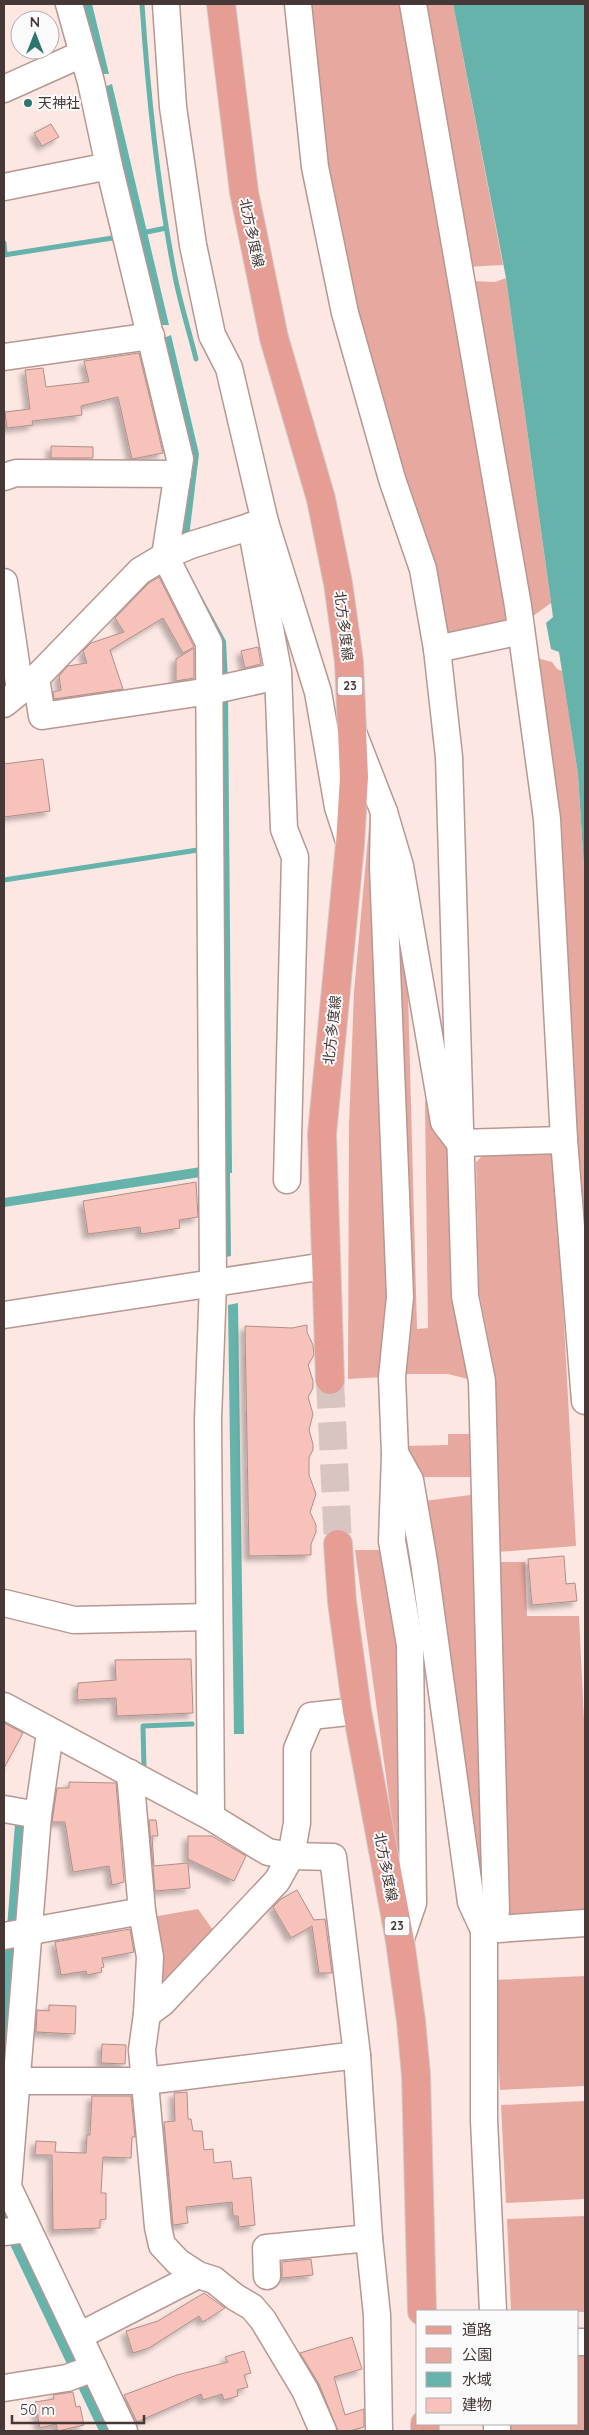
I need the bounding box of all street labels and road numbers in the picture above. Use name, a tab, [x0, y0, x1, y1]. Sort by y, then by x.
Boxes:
street label: 北方多度線	[236, 197, 268, 269]
street label: 北方多度線	[331, 590, 357, 662]
road number: 23	[338, 676, 362, 696]
street label: 北方多度線	[319, 994, 345, 1066]
street label: 北方多度線	[370, 1831, 402, 1903]
road number: 23	[384, 1916, 410, 1935]

